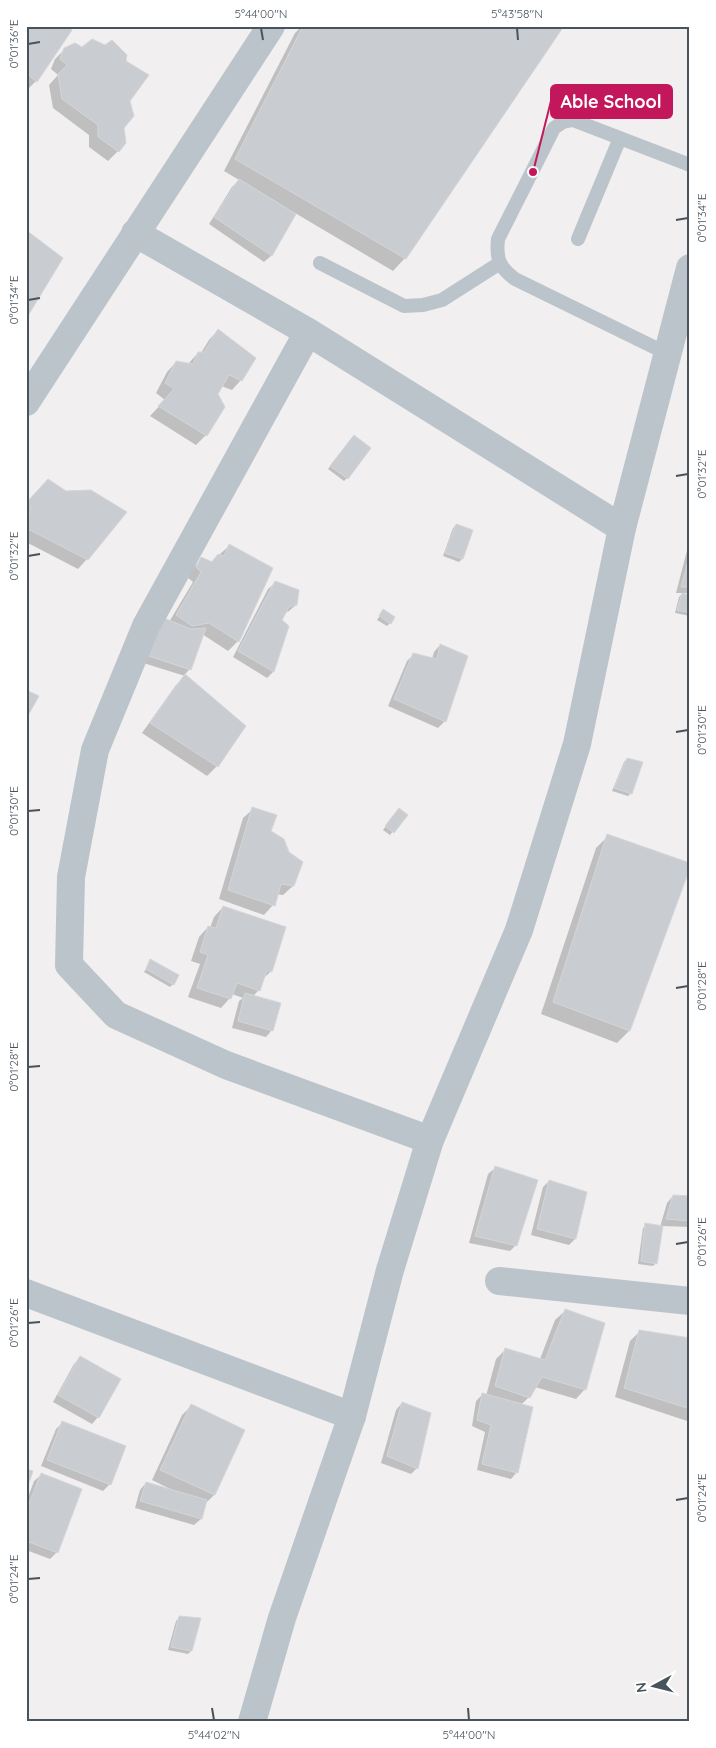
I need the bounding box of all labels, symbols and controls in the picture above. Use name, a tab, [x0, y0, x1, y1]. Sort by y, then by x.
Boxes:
text: 5°44'00"N	[234, 6, 288, 21]
text: 5°43'58"N	[491, 6, 543, 21]
text: 0°01'36"E	[6, 19, 21, 69]
callout: Able School	[551, 85, 672, 118]
text: Able School	[560, 90, 662, 113]
text: 0°01'34"E	[694, 193, 709, 243]
text: 0°01'34"E	[6, 275, 21, 325]
text: 0°01'32"E	[694, 449, 709, 499]
text: 0°01'32"E	[6, 531, 21, 581]
text: 0°01'30"E	[694, 705, 709, 755]
text: 0°01'30"E	[6, 786, 21, 836]
text: 0°01'28"E	[694, 961, 709, 1011]
text: 0°01'28"E	[6, 1042, 21, 1092]
text: 0°01'26"E	[694, 1217, 709, 1267]
text: 0°01'26"E	[6, 1298, 21, 1348]
text: 0°01'24"E	[694, 1473, 709, 1523]
text: 0°01'24"E	[6, 1554, 21, 1604]
north arrow	[628, 1660, 678, 1710]
text: N	[632, 1681, 651, 1694]
text: 5°44'02"N	[188, 1727, 240, 1742]
text: 5°44'00"N	[442, 1727, 496, 1742]

